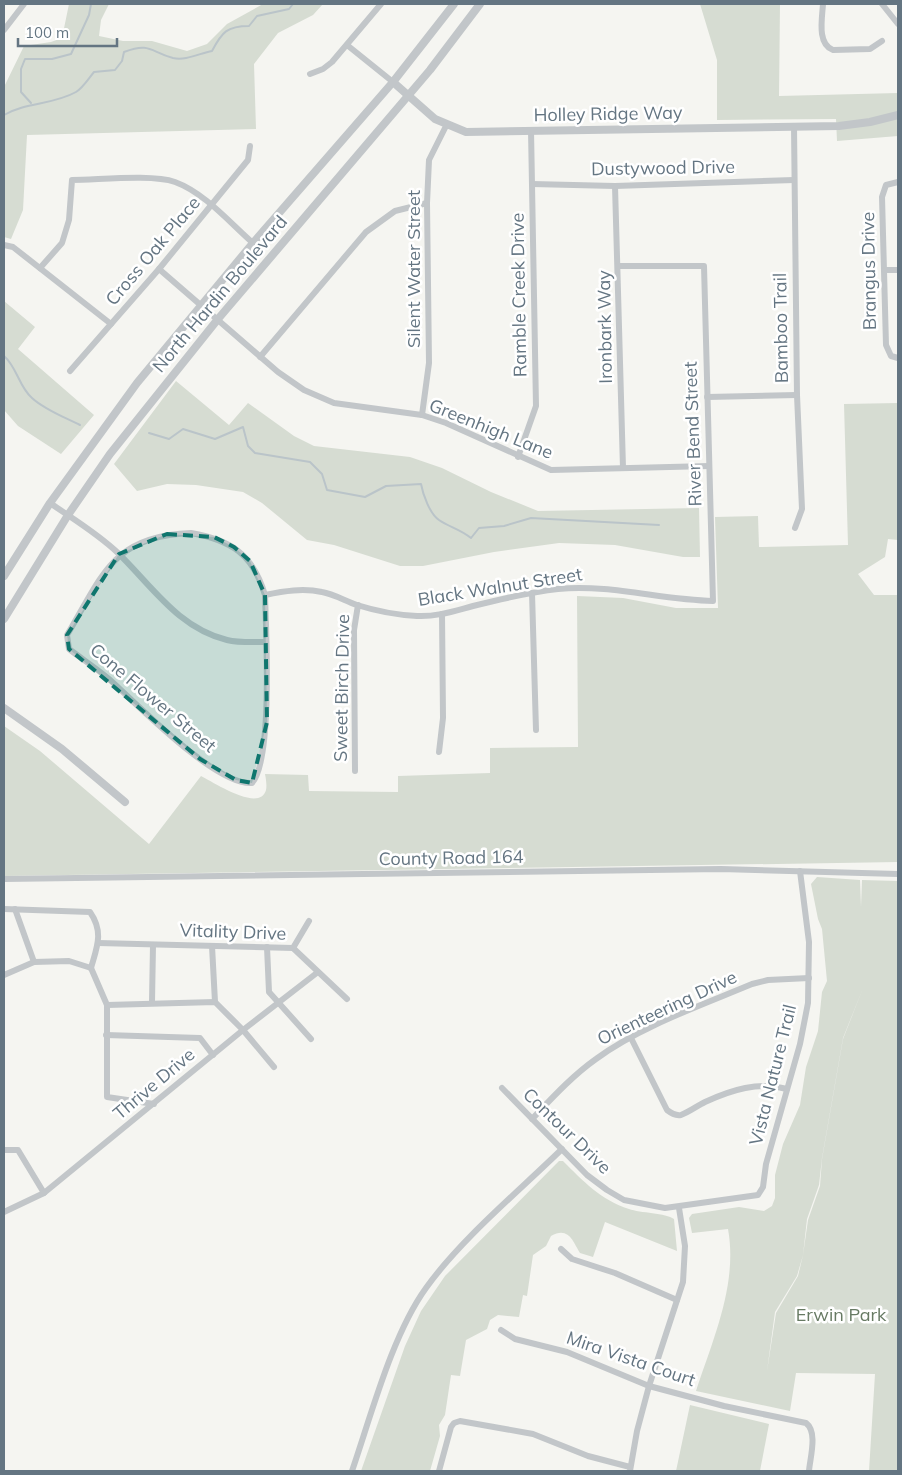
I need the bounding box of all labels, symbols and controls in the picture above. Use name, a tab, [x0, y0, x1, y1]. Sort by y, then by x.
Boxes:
scale bar	[18, 15, 116, 47]
text: 100 m	[25, 23, 69, 42]
street label: Holley Ridge Way	[533, 101, 683, 126]
street label: Dustywood Drive	[591, 155, 735, 180]
street label: Silent Water Street	[402, 190, 425, 348]
street label: Cross Oak Place	[100, 191, 205, 310]
street label: North Hardin Boulevard	[147, 210, 292, 377]
street label: Brangus Drive	[856, 212, 881, 330]
street label: Ramble Creek Drive	[506, 213, 531, 377]
street label: Ironbark Way	[592, 270, 617, 384]
street label: Bamboo Trail	[768, 273, 793, 383]
street label: River Bend Street	[678, 361, 707, 507]
street label: Greenhigh Lane	[426, 393, 557, 464]
street label: Black Walnut Street	[416, 562, 584, 611]
street label: Sweet Birch Drive	[329, 614, 354, 762]
street label: Cone Flower Street	[85, 638, 221, 757]
street label: County Road 164	[378, 845, 524, 870]
street label: Vitality Drive	[179, 918, 287, 945]
street label: Orienteering Drive	[593, 965, 740, 1050]
street label: Vista Nature Trail	[744, 1002, 801, 1148]
street label: Thrive Drive	[108, 1043, 199, 1124]
street label: Contour Drive	[518, 1083, 616, 1179]
park label: Erwin Park	[796, 1303, 887, 1326]
street label: Mira Vista Court	[564, 1326, 699, 1391]

